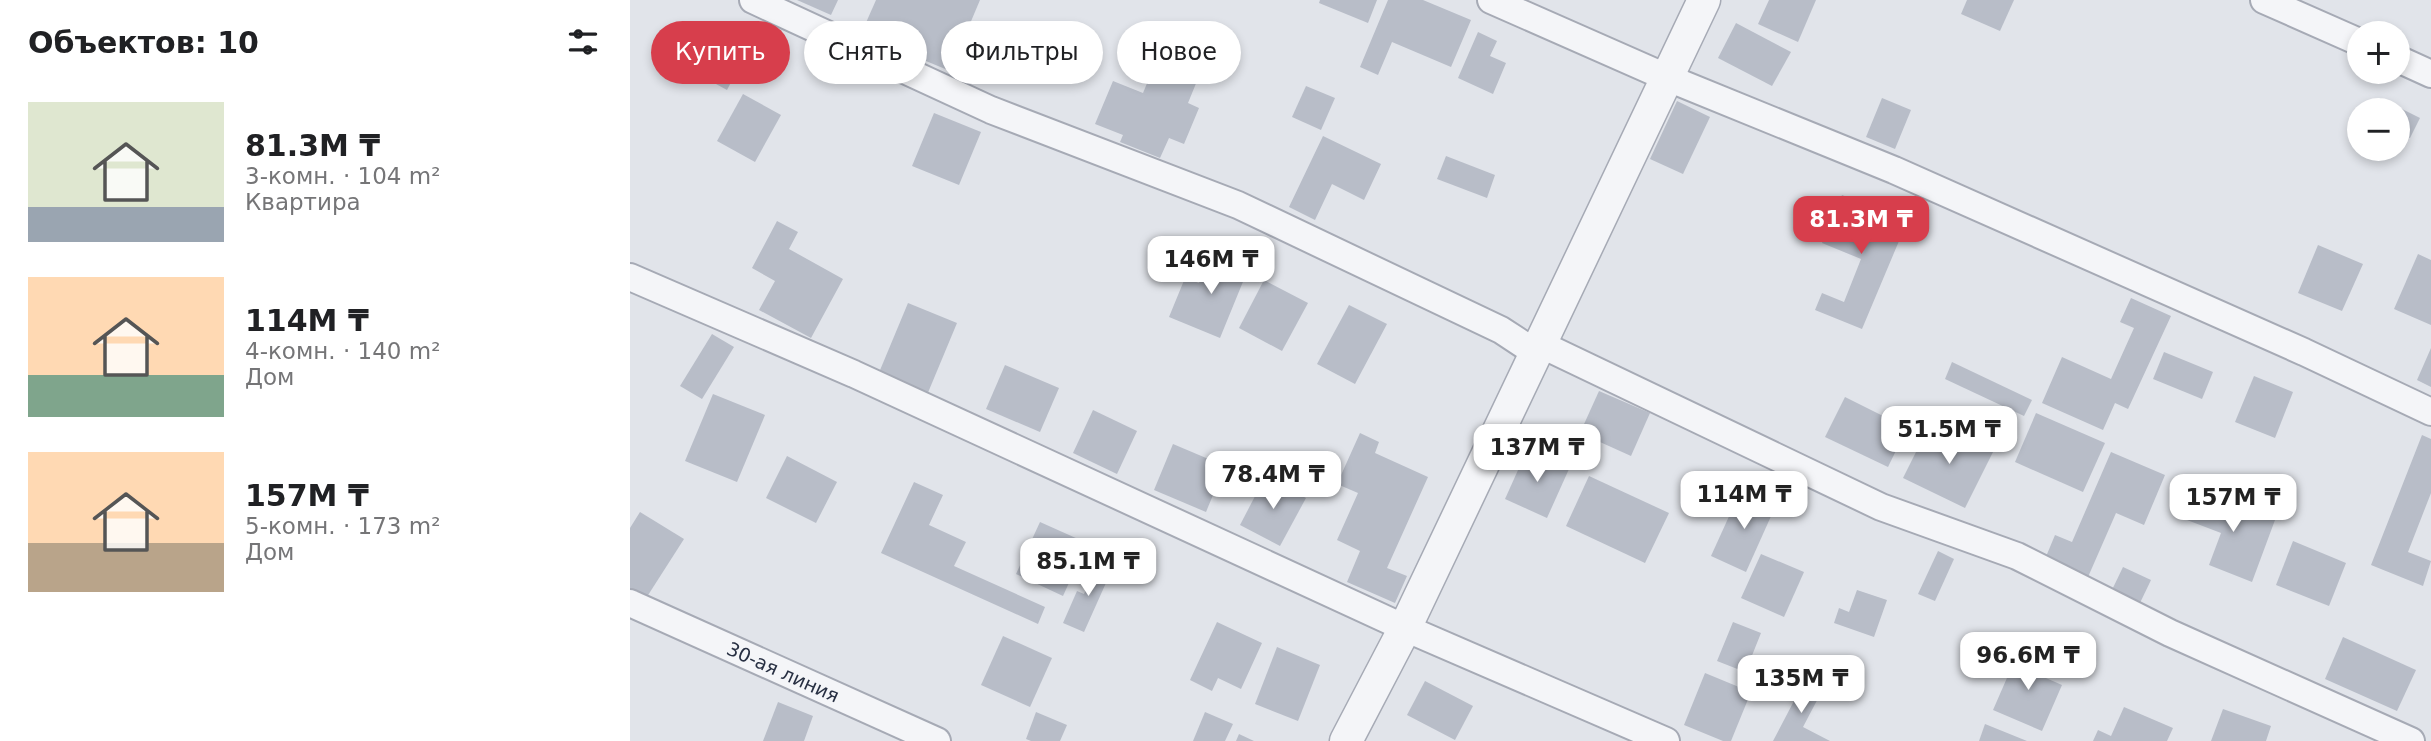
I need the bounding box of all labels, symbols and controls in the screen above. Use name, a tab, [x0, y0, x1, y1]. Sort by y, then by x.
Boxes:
chip: Купить	[651, 21, 790, 84]
chip: Снять	[804, 21, 927, 84]
chip: Фильтры	[941, 21, 1103, 84]
chip: Новое	[1117, 21, 1241, 84]
map controls	[2347, 21, 2410, 161]
button: +	[2347, 21, 2410, 84]
icon: filters	[564, 23, 602, 61]
text: Объектов: 10	[28, 25, 259, 60]
button: −	[2347, 98, 2410, 161]
text: 81.3M ₸	[245, 128, 380, 163]
icon: home	[84, 130, 168, 214]
text: 3-комн. · 104 m²	[245, 163, 440, 189]
text: Квартира	[245, 189, 361, 215]
pin: 81.3M ₸	[1796, 196, 1926, 256]
text: 81.3M ₸	[1809, 206, 1913, 232]
pin: 146M ₸	[1154, 236, 1268, 296]
text: 146M ₸	[1164, 246, 1258, 272]
text: 114M ₸	[245, 303, 369, 338]
icon: home	[84, 305, 168, 389]
text: 4-комн. · 140 m²	[245, 338, 440, 364]
text: Дом	[245, 364, 294, 390]
pin: 51.5M ₸	[1884, 406, 2014, 466]
text: 51.5M ₸	[1897, 416, 2001, 442]
pin: 137M ₸	[1480, 424, 1594, 484]
text: 137M ₸	[1490, 434, 1584, 460]
pin: 78.4M ₸	[1208, 452, 1338, 511]
text: 78.4M ₸	[1221, 461, 1325, 487]
pin: 114M ₸	[1687, 472, 1801, 531]
pin: 157M ₸	[2176, 475, 2290, 534]
text: 157M ₸	[245, 478, 369, 513]
icon: home	[84, 480, 168, 564]
text: 114M ₸	[1697, 481, 1791, 507]
text: 157M ₸	[2186, 484, 2280, 510]
text: 5-комн. · 173 m²	[245, 513, 440, 539]
pin: 85.1M ₸	[1023, 538, 1153, 598]
text: Дом	[245, 539, 294, 565]
text: 85.1M ₸	[1036, 548, 1140, 574]
pin: 96.6M ₸	[1963, 632, 2093, 692]
street label: 30-ая линия	[724, 637, 843, 707]
text: 96.6M ₸	[1976, 642, 2080, 668]
pin: 135M ₸	[1744, 656, 1858, 715]
text: 135M ₸	[1754, 665, 1848, 691]

